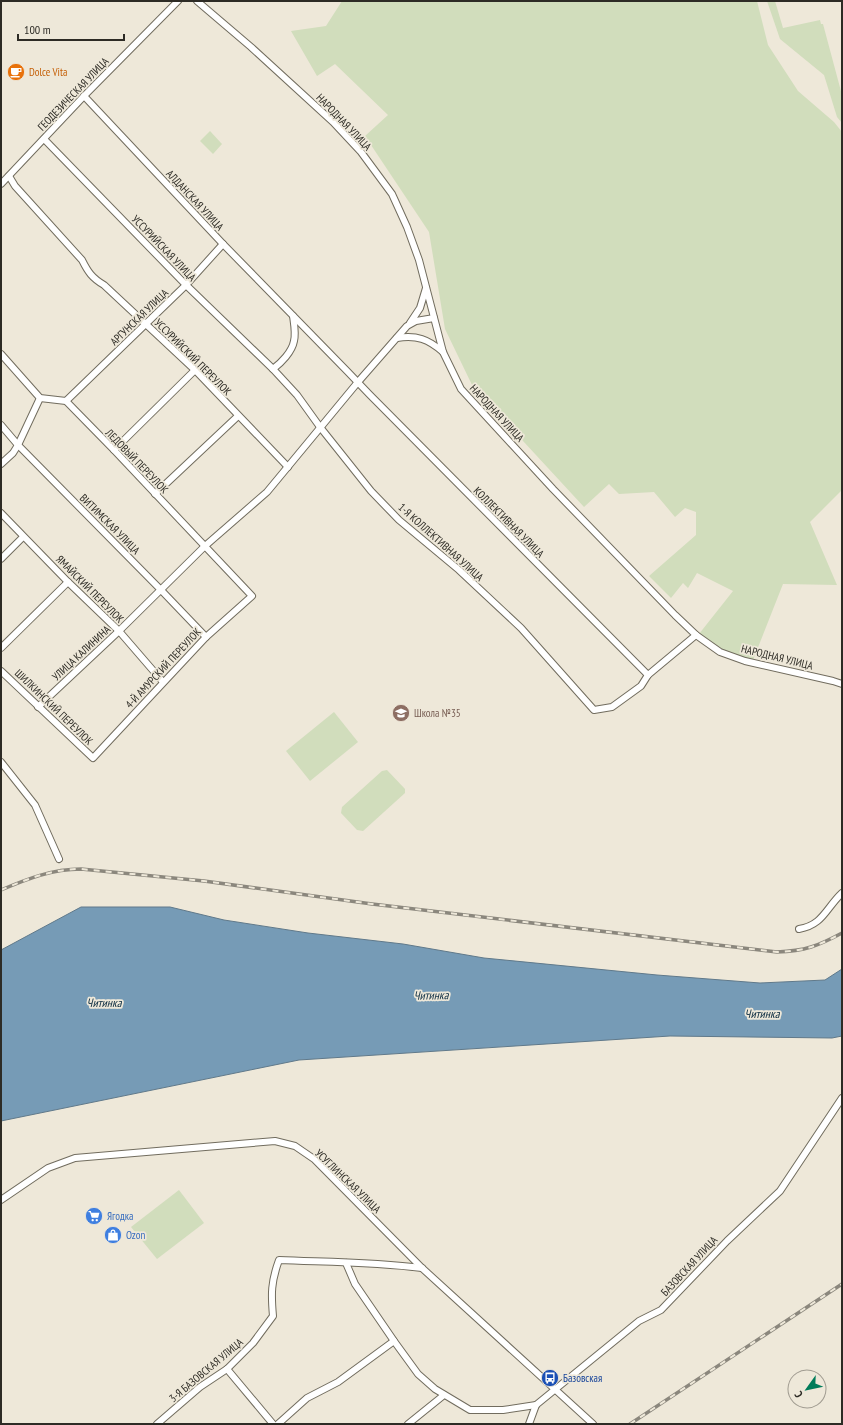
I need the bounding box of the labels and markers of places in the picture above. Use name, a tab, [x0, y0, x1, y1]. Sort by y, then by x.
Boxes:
cafe icon: Dolce Vita	[6, 62, 26, 82]
place label: Dolce Vita	[29, 65, 67, 79]
school or university icon: Школа №35	[391, 703, 411, 723]
place label: Школа №35	[414, 706, 461, 720]
supermarket icon: Ягодка	[84, 1206, 104, 1226]
place label: Ягодка	[107, 1209, 133, 1223]
shop icon: Ozon	[103, 1225, 123, 1245]
place label: Ozon	[126, 1228, 145, 1242]
bus stop icon: Базовская	[540, 1368, 560, 1388]
place label: Базовская	[563, 1371, 602, 1385]

